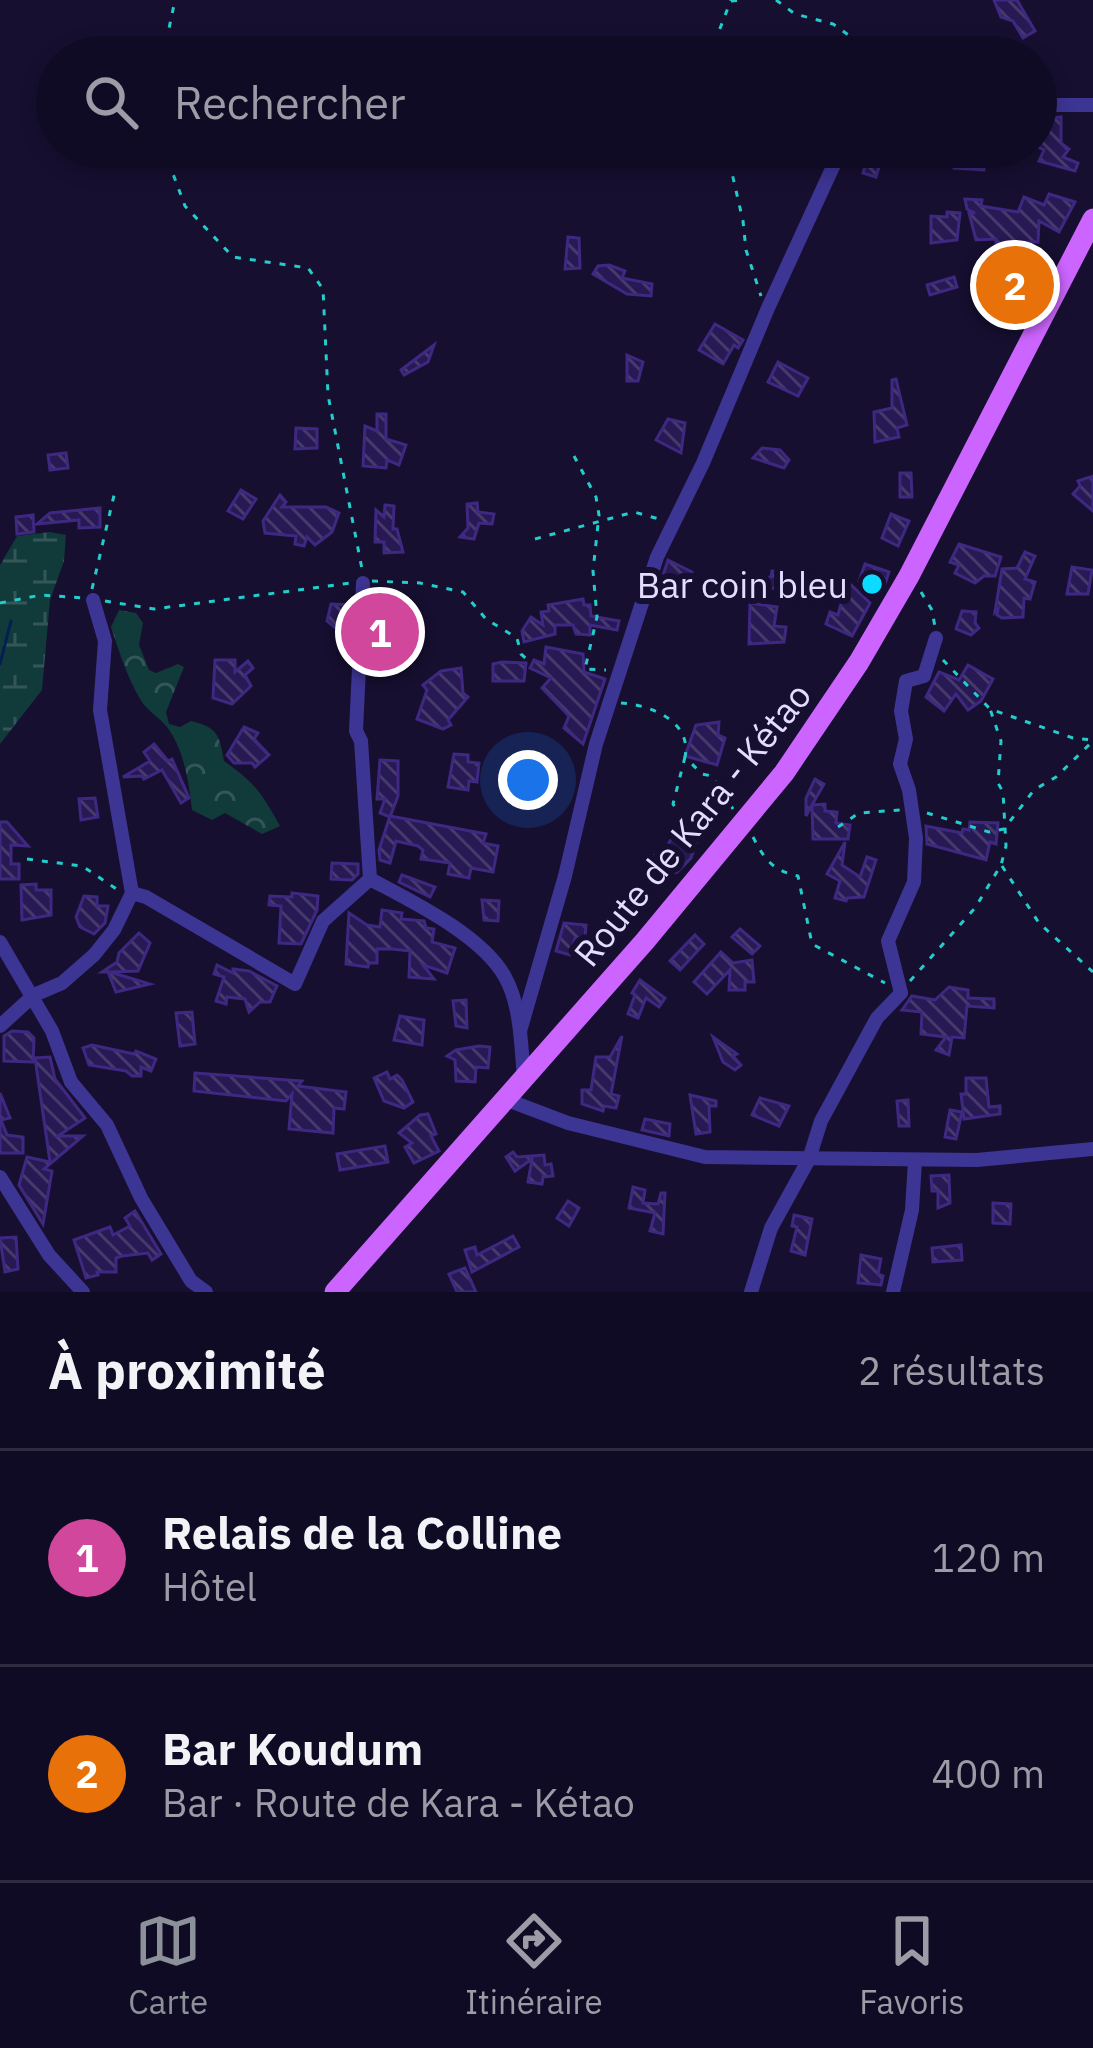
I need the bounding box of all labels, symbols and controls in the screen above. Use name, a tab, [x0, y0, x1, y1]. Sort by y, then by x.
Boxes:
search box	[36, 36, 1057, 168]
icon: search	[78, 69, 144, 135]
text: Rechercher	[174, 73, 405, 131]
pin: 2	[976, 240, 1054, 330]
place label: Bar coin bleu	[637, 561, 848, 608]
marker: Bar coin bleu	[859, 571, 885, 597]
pin: 1	[341, 587, 419, 677]
street label: Route de Kara - Kétao	[563, 672, 821, 976]
your location	[498, 750, 558, 810]
text: À proximité	[48, 1337, 326, 1403]
text: 2 résultats	[858, 1345, 1045, 1396]
text: Relais de la Colline	[162, 1503, 562, 1561]
text: 1	[75, 1532, 99, 1583]
text: 120 m	[932, 1532, 1045, 1583]
text: Hôtel	[162, 1561, 257, 1612]
text: Bar Koudum	[162, 1719, 423, 1777]
text: 2	[75, 1748, 99, 1799]
text: 400 m	[932, 1748, 1045, 1799]
text: Bar · Route de Kara - Kétao	[162, 1777, 635, 1828]
tab: Carte	[128, 1908, 208, 2023]
tab: Itinéraire	[465, 1908, 603, 2023]
tab: Favoris	[859, 1908, 965, 2023]

